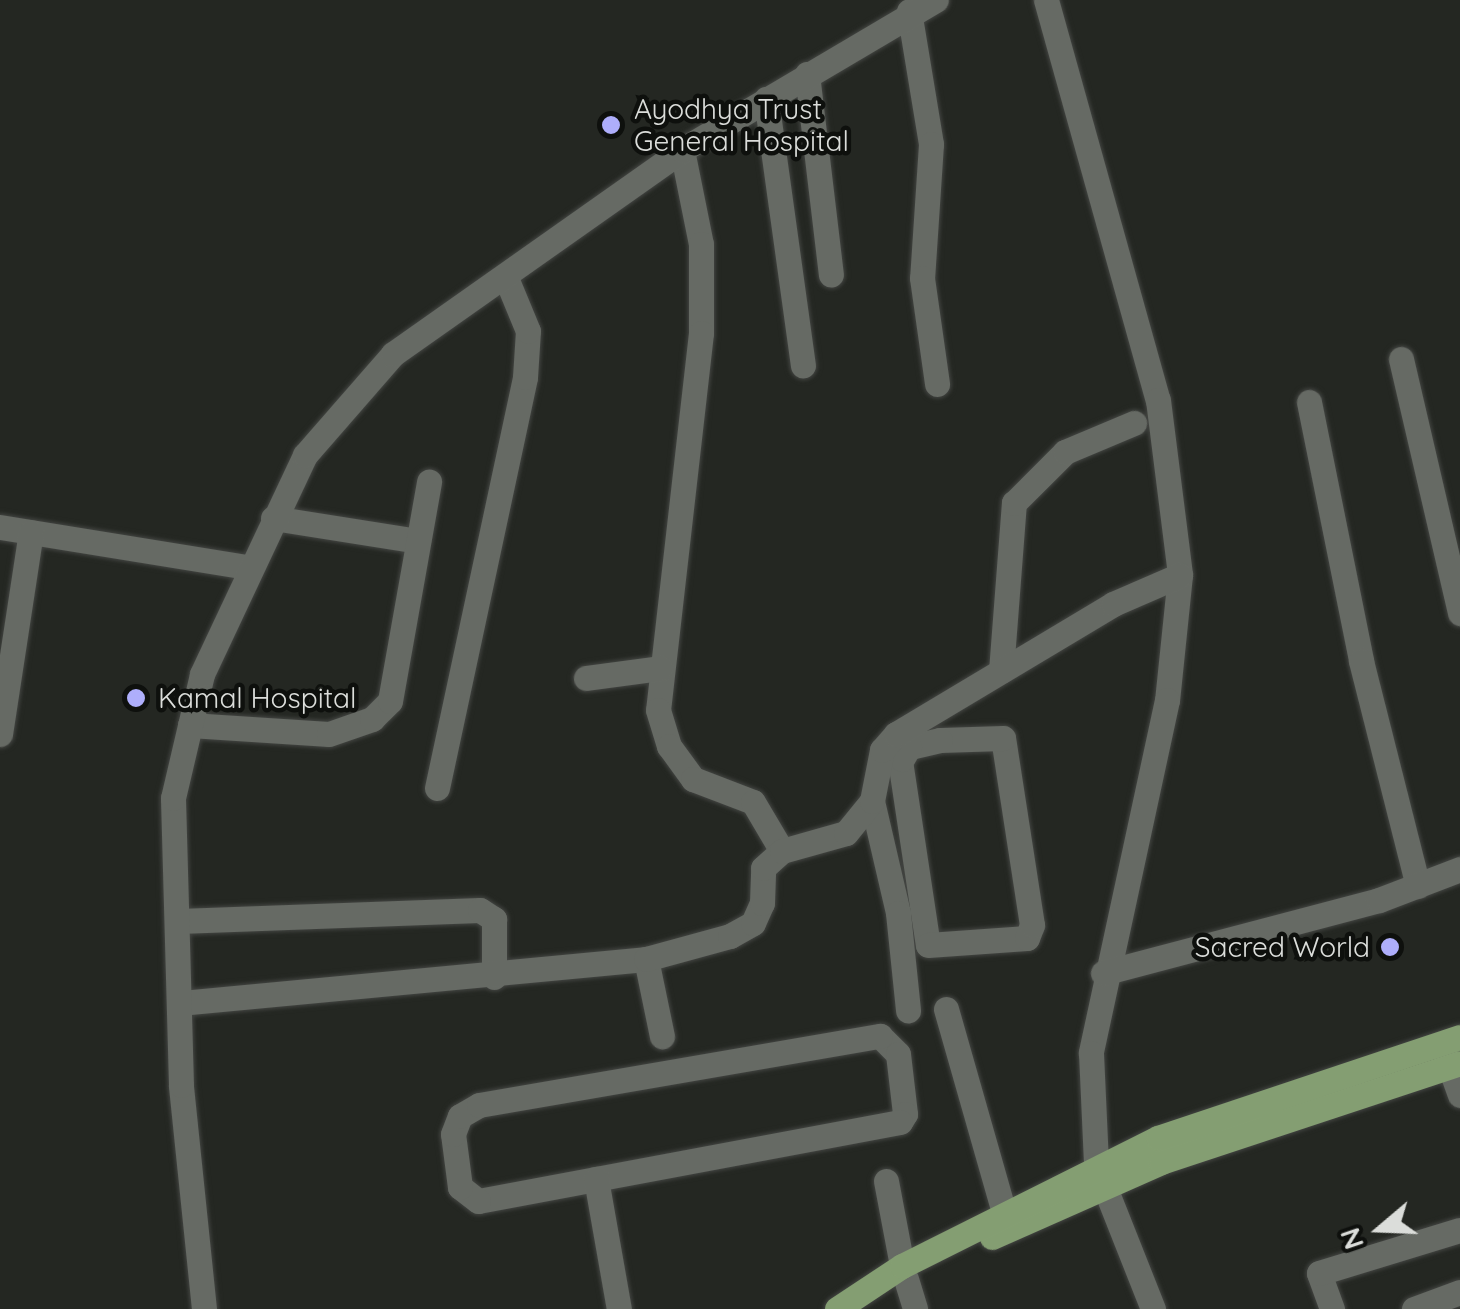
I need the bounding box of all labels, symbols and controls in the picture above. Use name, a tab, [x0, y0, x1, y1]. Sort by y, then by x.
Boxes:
place label: Ayodhya Trust General Hospital	[634, 92, 849, 158]
marker: Ayodhya Trust General Hospital	[598, 112, 624, 138]
place label: Kamal Hospital	[158, 681, 357, 715]
marker: Kamal Hospital	[123, 685, 149, 711]
place label: Sacred World	[1195, 930, 1370, 964]
marker: Sacred World	[1379, 936, 1401, 958]
north arrow	[1330, 1179, 1430, 1279]
text: N	[1331, 1223, 1371, 1254]

